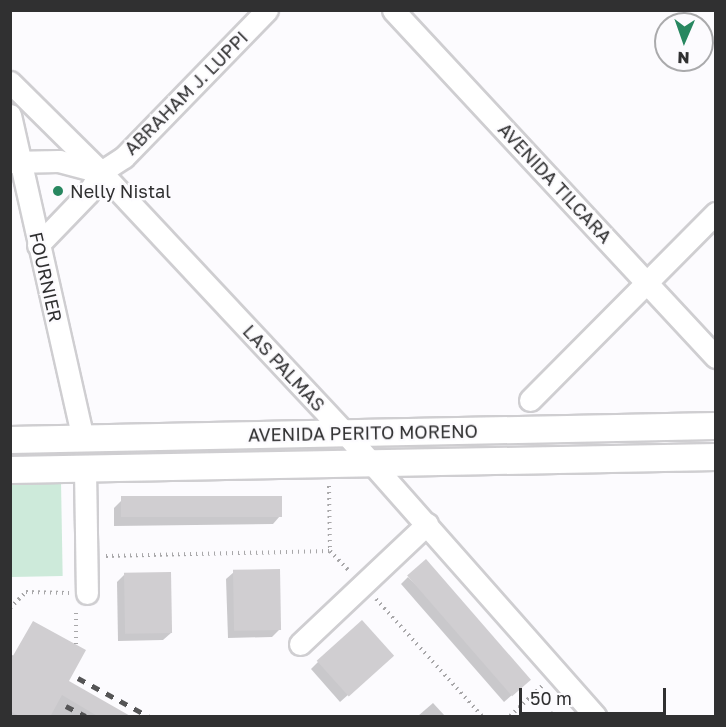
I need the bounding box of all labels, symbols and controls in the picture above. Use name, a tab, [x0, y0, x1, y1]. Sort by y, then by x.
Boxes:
north arrow	[654, 12, 714, 72]
street label: ABRAHAM J. LUPPI	[120, 27, 252, 159]
text: N	[677, 48, 690, 68]
street label: AVENIDA TILCARA	[494, 119, 616, 247]
place label: Nelly Nistal	[70, 180, 171, 202]
marker: Nelly Nistal	[51, 184, 65, 198]
street label: FOURNIER	[25, 230, 67, 324]
street label: LAS PALMAS	[239, 320, 329, 416]
street label: AVENIDA PERITO MORENO	[248, 420, 478, 446]
scale bar	[522, 676, 669, 714]
text: 50 m	[530, 687, 572, 709]

